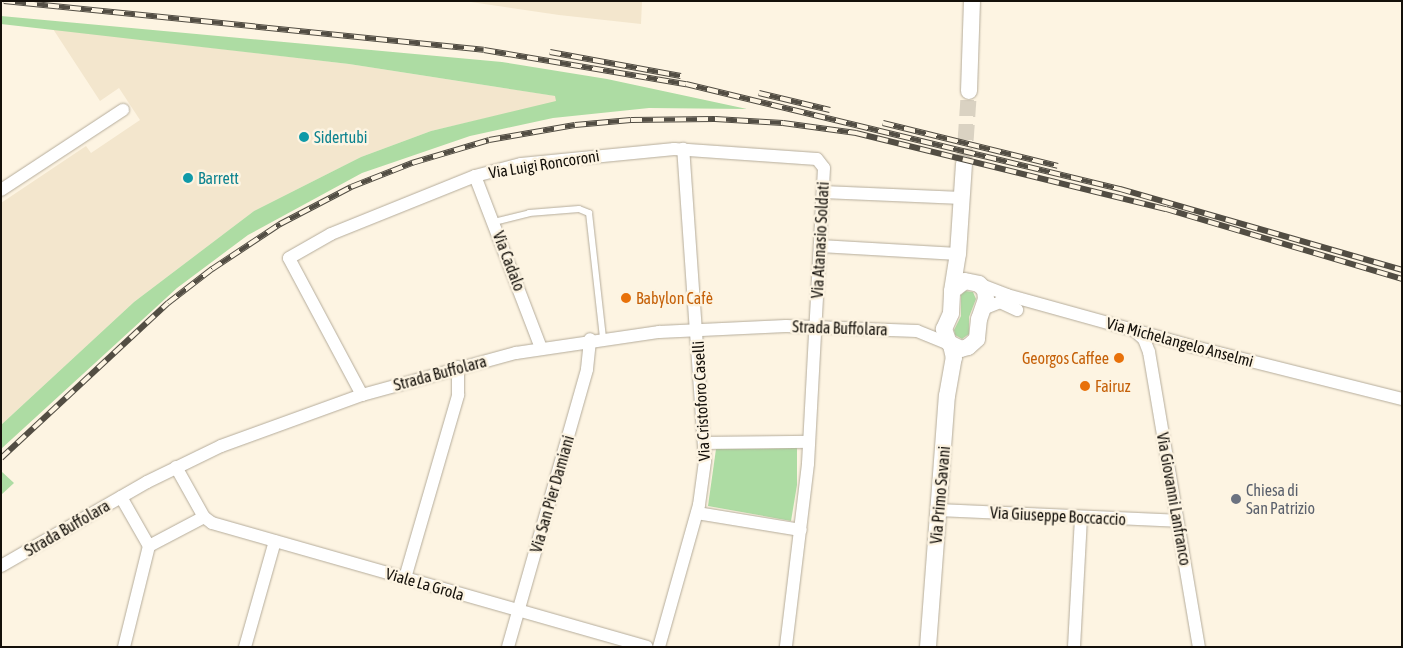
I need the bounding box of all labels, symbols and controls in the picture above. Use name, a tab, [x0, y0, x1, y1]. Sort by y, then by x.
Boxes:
place label: Sidertubi	[314, 127, 367, 147]
marker: Sidertubi	[298, 131, 310, 143]
street label: Via Luigi Roncoroni	[487, 146, 601, 182]
place label: Barrett	[198, 168, 239, 188]
marker: Barrett	[182, 172, 194, 184]
street label: Via Atanasio Soldati	[807, 181, 833, 299]
street label: Via Cadalo	[489, 228, 529, 294]
place label: Babylon Cafè	[636, 288, 713, 308]
marker: Babylon Cafè	[620, 292, 632, 304]
street label: Via Michelangelo Anselmi	[1104, 313, 1256, 371]
street label: Strada Buffolara	[792, 317, 888, 339]
street label: Via Cristoforo Caselli	[688, 340, 714, 462]
place label: Georgos Caffee	[1022, 348, 1109, 368]
street label: Strada Buffolara	[391, 351, 489, 395]
marker: Georgos Caffee	[1113, 352, 1125, 364]
place label: Fairuz	[1095, 376, 1130, 396]
marker: Fairuz	[1079, 380, 1091, 392]
street label: Via Giovanni Lanfranco	[1153, 431, 1195, 567]
street label: Via San Pier Damiani	[526, 433, 578, 555]
street label: Via Primo Savani	[926, 445, 954, 545]
place label: Chiesa di San Patrizio	[1246, 480, 1315, 518]
marker: Chiesa di San Patrizio	[1230, 493, 1242, 505]
street label: Strada Buffolara	[21, 496, 113, 560]
street label: Via Giuseppe Boccaccio	[990, 503, 1126, 529]
street label: Viale La Grola	[384, 564, 466, 604]

